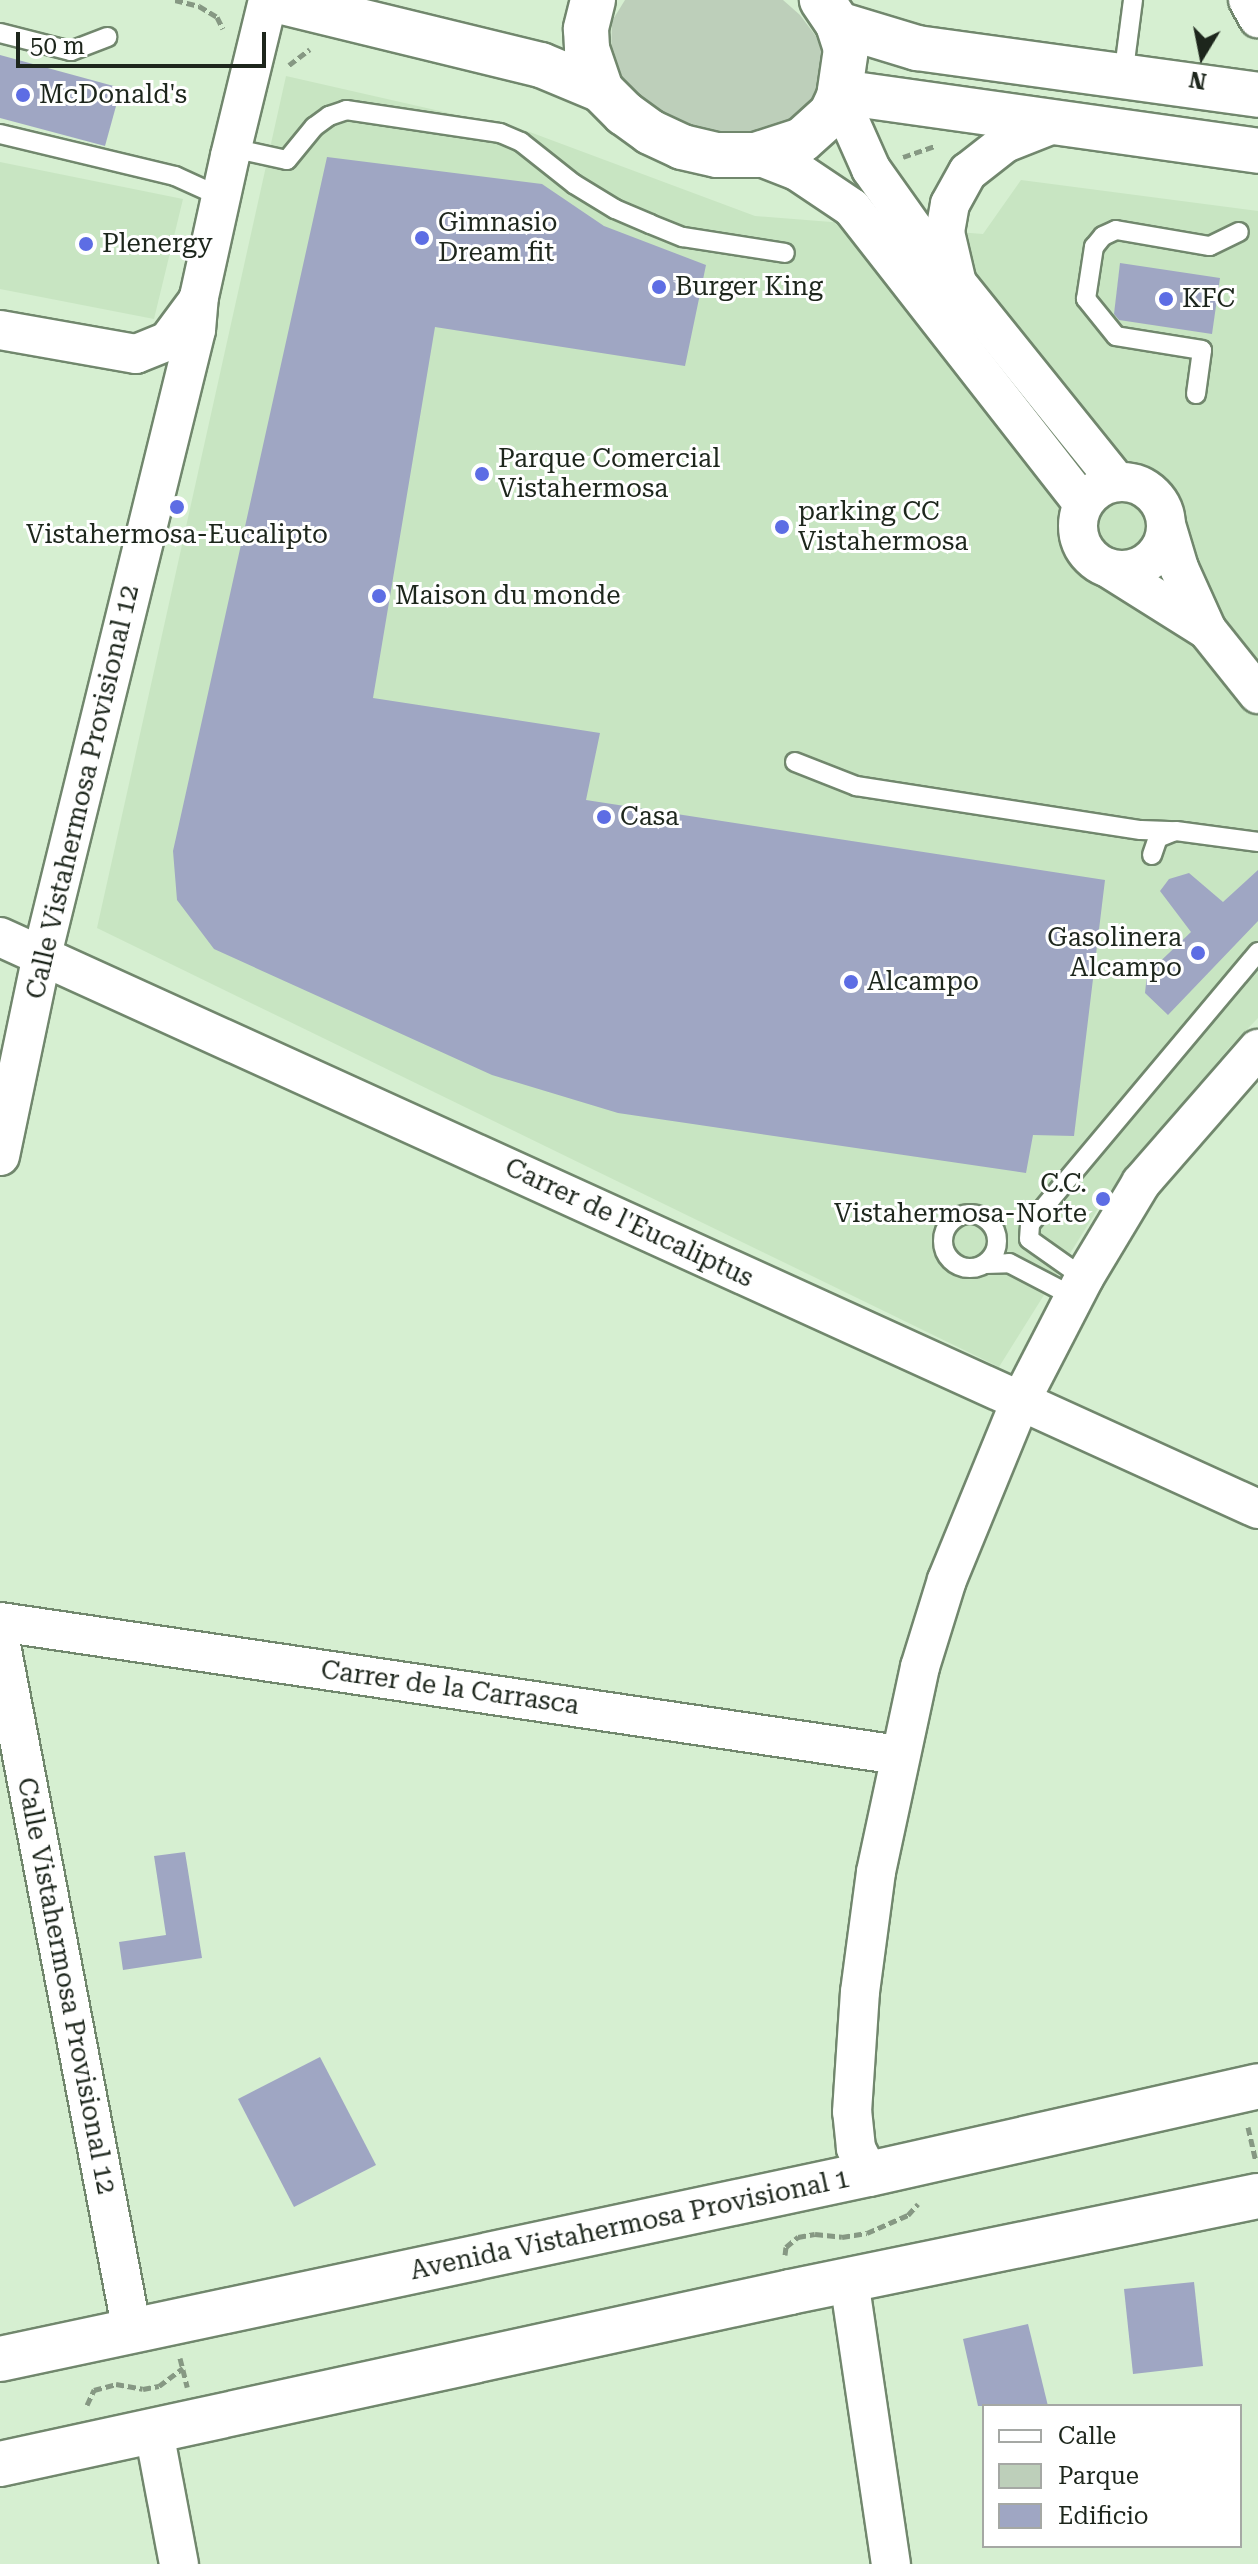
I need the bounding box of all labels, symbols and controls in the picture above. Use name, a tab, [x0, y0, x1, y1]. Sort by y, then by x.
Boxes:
scale bar	[20, 16, 270, 66]
north arrow	[1162, 16, 1242, 96]
text: 50 m	[30, 32, 85, 60]
text: N	[1187, 66, 1208, 94]
place label: McDonald's	[39, 79, 187, 111]
marker: McDonald's	[14, 86, 32, 104]
place label: Gimnasio Dream fit	[438, 207, 558, 268]
place label: Plenergy	[102, 228, 213, 260]
marker: Gimnasio Dream fit	[413, 229, 431, 247]
marker: Plenergy	[77, 235, 95, 253]
place label: Burger King	[675, 271, 823, 303]
marker: Burger King	[650, 278, 668, 296]
place label: KFC	[1182, 283, 1235, 315]
marker: KFC	[1157, 290, 1175, 308]
place label: Parque Comercial Vistahermosa	[498, 443, 720, 504]
marker: Parque Comercial Vistahermosa	[473, 465, 491, 483]
place label: parking CC Vistahermosa	[798, 496, 968, 558]
marker: Vistahermosa-Eucalipto	[168, 498, 186, 516]
marker: parking CC Vistahermosa	[773, 518, 791, 536]
place label: Vistahermosa-Eucalipto	[26, 519, 328, 551]
place label: Maison du monde	[395, 580, 620, 612]
street label: Calle Vistahermosa Provisional 12	[20, 582, 146, 1002]
marker: Maison du monde	[370, 587, 388, 605]
place label: Casa	[620, 801, 679, 833]
marker: Casa	[595, 808, 613, 826]
place label: Gasolinera Alcampo	[1047, 922, 1182, 984]
marker: Gasolinera Alcampo	[1189, 944, 1207, 962]
place label: Alcampo	[867, 966, 979, 998]
marker: Alcampo	[842, 973, 860, 991]
street label: Carrer de l'Eucaliptus	[500, 1152, 758, 1294]
place label: C.C. Vistahermosa-Norte	[834, 1168, 1087, 1230]
marker: C.C. Vistahermosa-Norte	[1094, 1190, 1112, 1208]
street label: Carrer de la Carrasca	[319, 1654, 581, 1722]
street label: Calle Vistahermosa Provisional 12	[10, 1775, 122, 2197]
street label: Avenida Vistahermosa Provisional 1	[407, 2163, 853, 2287]
legend	[982, 2404, 1242, 2548]
text: Calle	[1058, 2422, 1116, 2450]
text: Parque	[1058, 2462, 1139, 2490]
text: Edificio	[1058, 2502, 1149, 2530]

